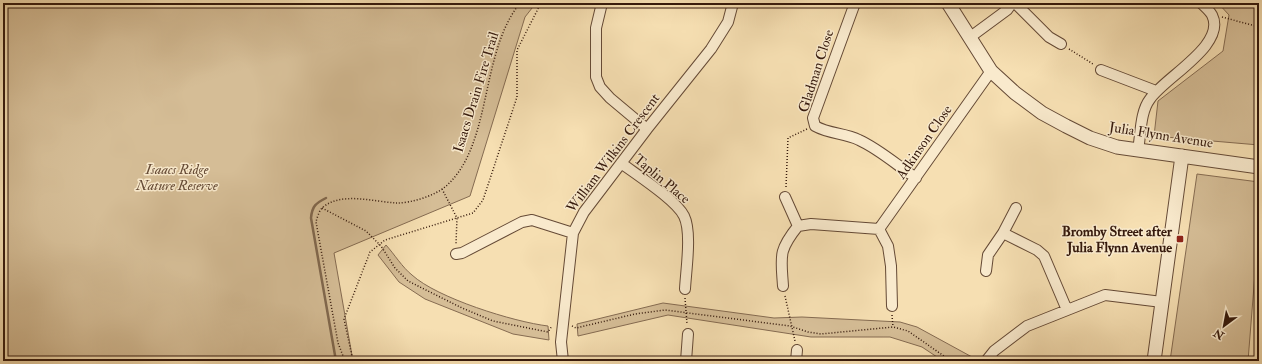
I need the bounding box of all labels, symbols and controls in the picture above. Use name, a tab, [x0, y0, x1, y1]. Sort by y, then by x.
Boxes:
street label: Gladman Close	[795, 27, 837, 114]
street label: Isaacs Drain Fire Trail	[450, 29, 503, 154]
street label: William Wilkins Crescent	[562, 90, 664, 217]
street label: Adkinson Close	[892, 102, 956, 183]
street label: Julia Flynn Avenue	[1107, 118, 1214, 153]
street label: Taplin Place	[630, 151, 694, 208]
park label: Isaacs Ridge Nature Reserve	[135, 161, 218, 194]
place label: Bromby Street after Julia Flynn Avenue	[1062, 223, 1173, 257]
marker: Bromby Street after Julia Flynn Avenue	[1175, 234, 1185, 244]
north arrow	[1204, 306, 1244, 346]
text: N	[1210, 325, 1227, 343]

